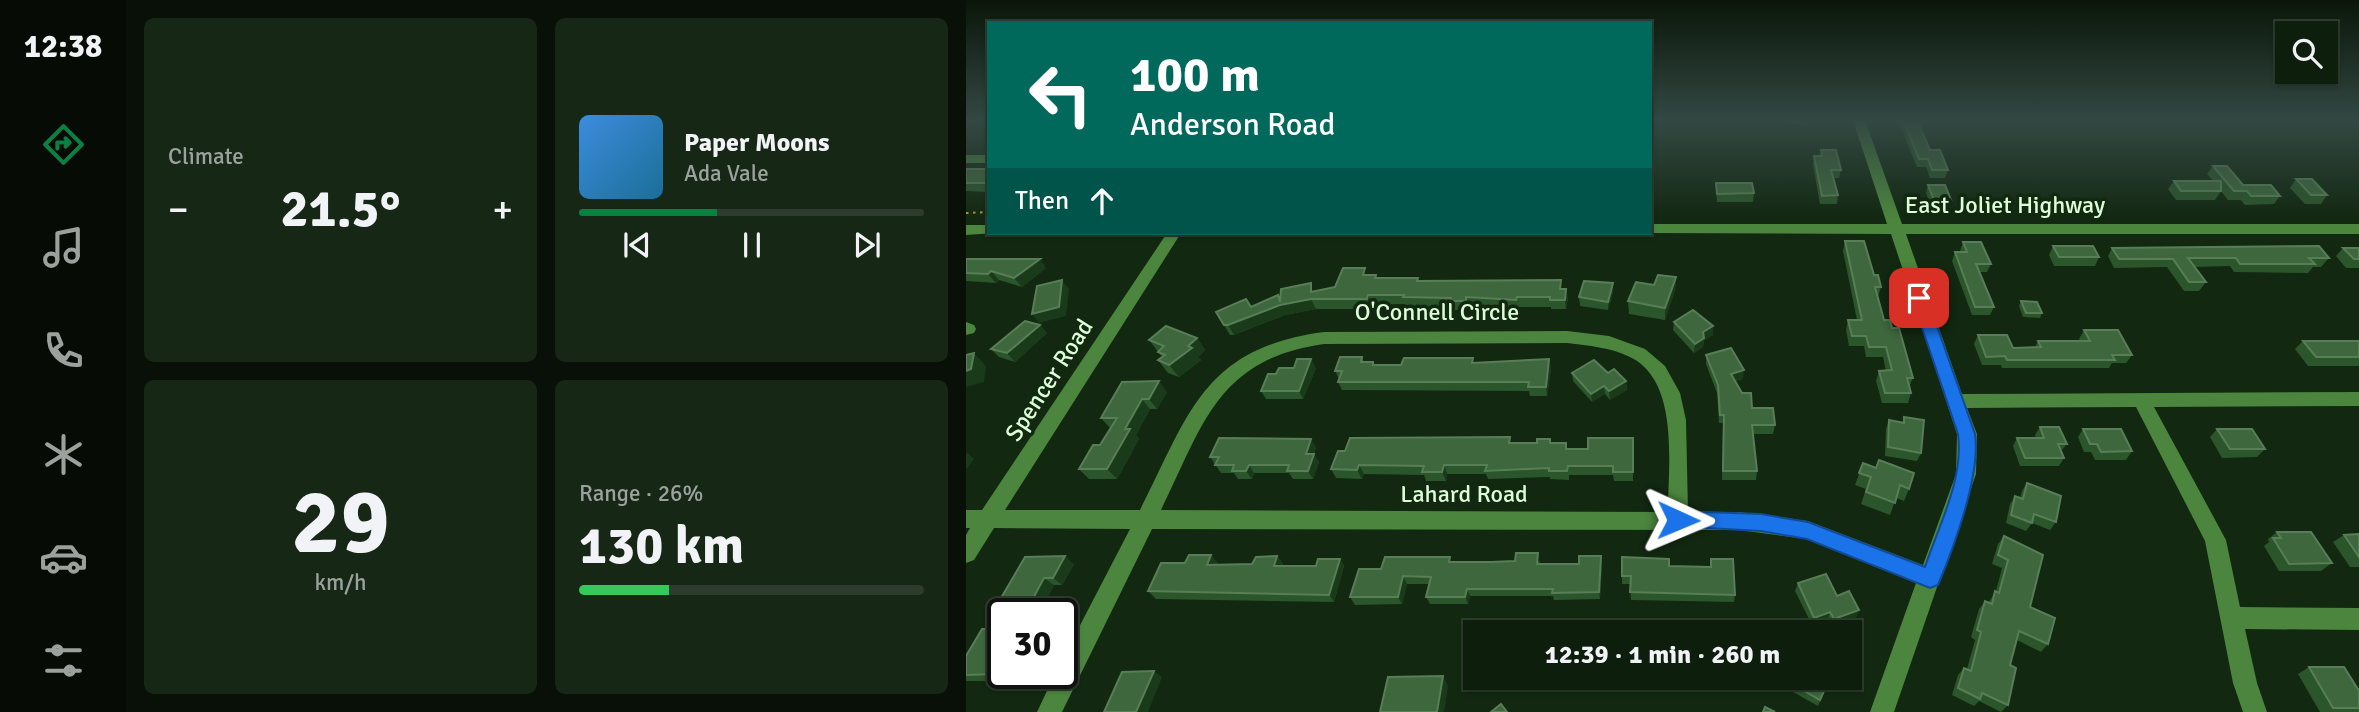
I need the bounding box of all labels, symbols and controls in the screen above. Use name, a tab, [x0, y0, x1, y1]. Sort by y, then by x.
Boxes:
map controls	[2275, 21, 2338, 84]
button: search	[2275, 21, 2338, 84]
text: 12:38	[24, 27, 102, 66]
text: 100 m	[1130, 45, 1260, 105]
icon: left	[1015, 49, 1106, 140]
text: Anderson Road	[1130, 105, 1335, 144]
icon: directions	[39, 120, 88, 169]
text: Paper Moons	[684, 127, 830, 159]
text: Climate	[168, 142, 244, 171]
text: Ada Vale	[684, 159, 769, 188]
text: 21.5°	[281, 177, 400, 241]
icon: ahead	[1083, 182, 1121, 220]
text: Then	[1015, 185, 1069, 217]
text: −	[168, 186, 189, 233]
text: +	[492, 186, 513, 233]
street label: East Joliet Highway	[1905, 190, 2105, 220]
icon: music	[39, 223, 88, 272]
icon: previous	[618, 226, 656, 264]
icon: pause	[733, 226, 771, 264]
icon: next	[848, 226, 886, 264]
pin	[1889, 268, 1949, 328]
icon: arrive	[1900, 279, 1938, 317]
street label: O'Connell Circle	[1355, 297, 1519, 327]
street label: Spencer Road	[998, 313, 1100, 447]
icon: phone	[39, 326, 88, 375]
icon: climate	[39, 430, 88, 479]
text: 29	[291, 466, 390, 579]
text: Range · 26%	[579, 479, 703, 508]
street label: Lahard Road	[1400, 479, 1528, 509]
position arrow	[1641, 483, 1715, 557]
text: 130 km	[579, 514, 744, 578]
icon: car	[39, 533, 88, 582]
text: km/h	[314, 568, 367, 597]
speed limit sign: 30	[987, 598, 1078, 689]
icon: filters	[39, 636, 88, 685]
text: 12:39 · 1 min · 260 m	[1545, 639, 1780, 671]

